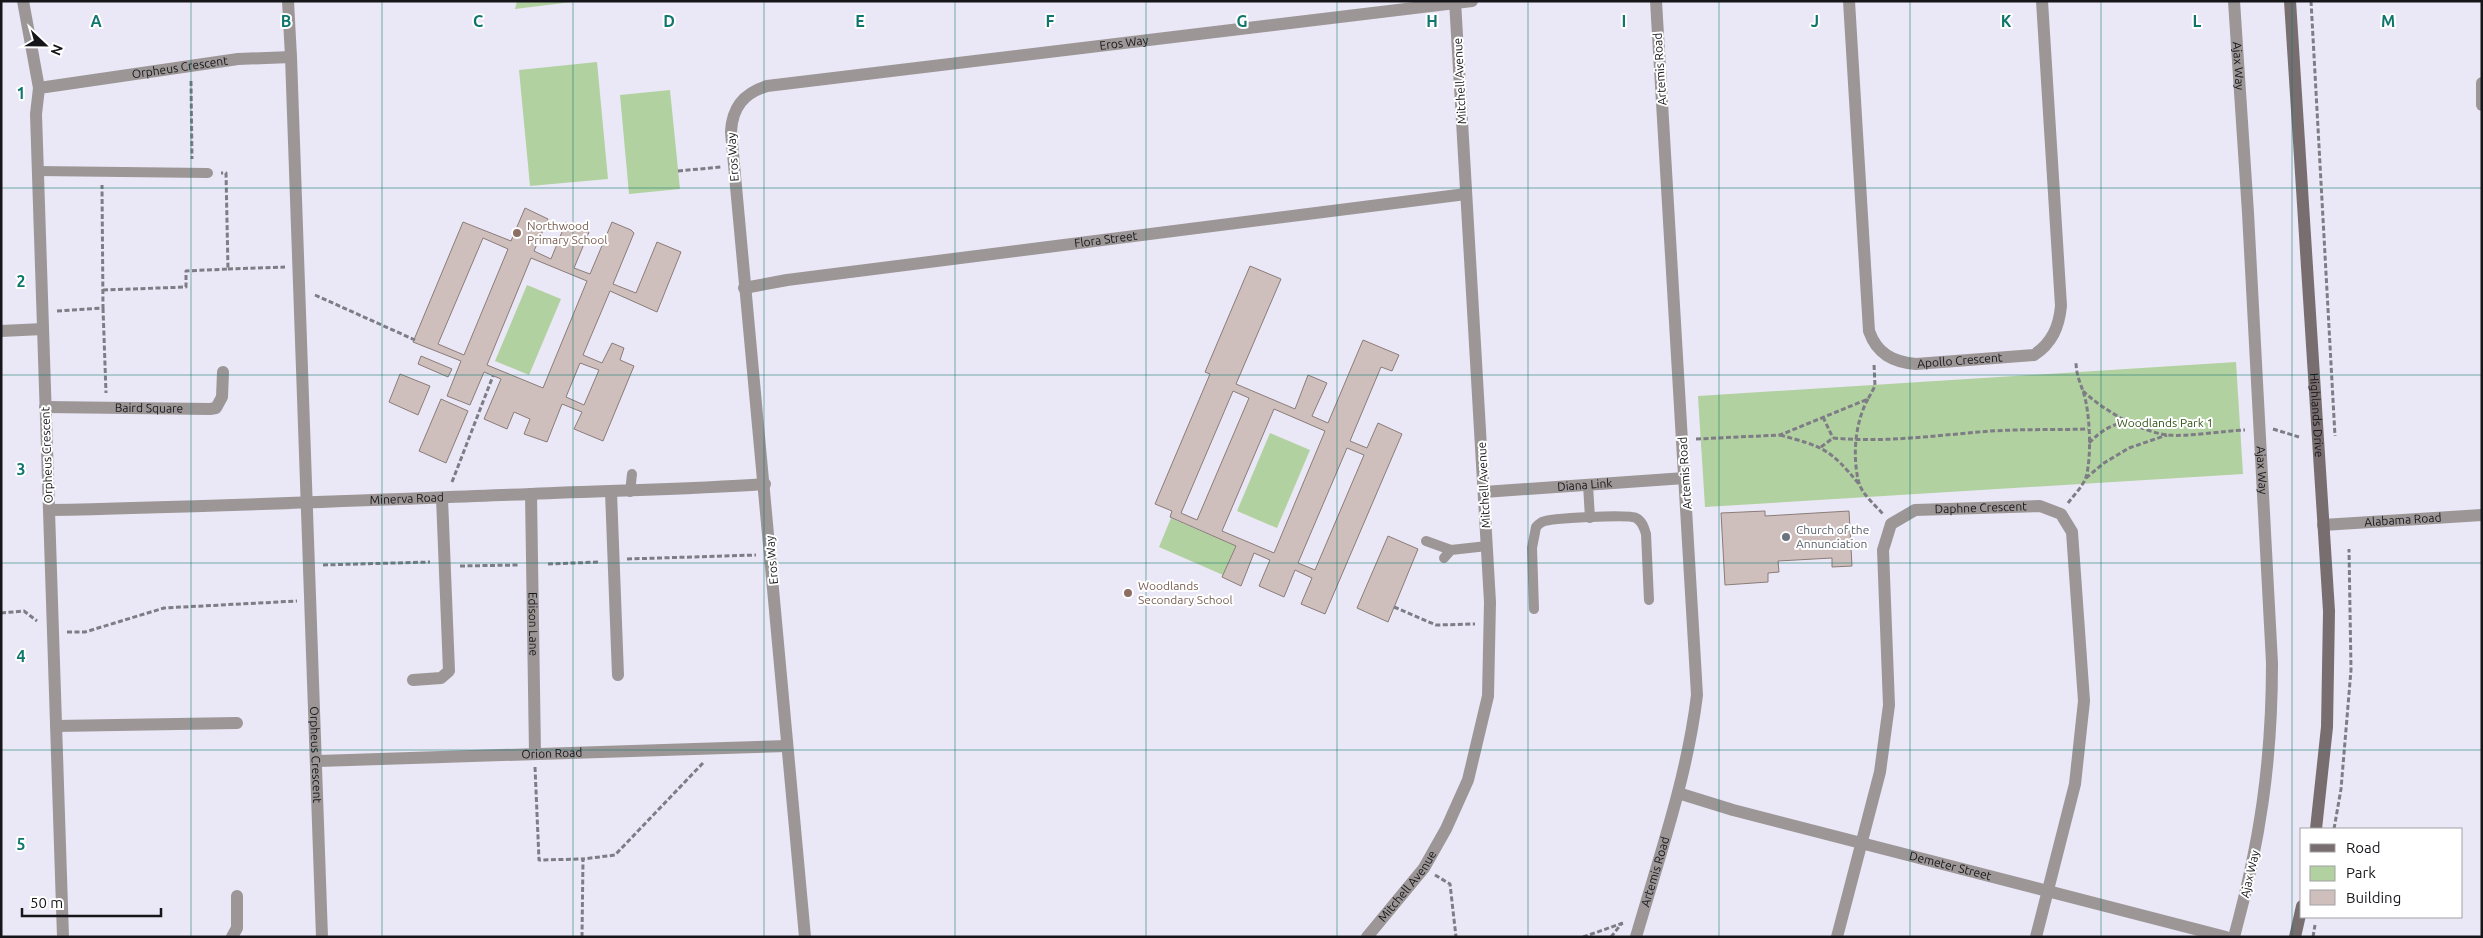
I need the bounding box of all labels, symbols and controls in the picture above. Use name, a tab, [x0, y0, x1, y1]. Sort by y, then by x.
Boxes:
text: A	[90, 12, 102, 30]
text: B	[281, 12, 291, 30]
text: C	[473, 12, 483, 30]
text: D	[663, 12, 675, 30]
text: E	[855, 12, 865, 30]
text: F	[1046, 12, 1055, 30]
text: G	[1236, 12, 1248, 30]
text: H	[1426, 12, 1438, 30]
text: I	[1622, 12, 1626, 30]
text: J	[1811, 12, 1819, 30]
text: K	[2001, 12, 2012, 30]
text: L	[2193, 12, 2202, 30]
text: M	[2381, 12, 2395, 30]
north arrow	[20, 20, 70, 70]
street label: Artemis Road	[1650, 32, 1669, 106]
street label: Eros Way	[1099, 33, 1149, 52]
street label: Mitchell Avenue	[1451, 37, 1468, 125]
street label: Ajax Way	[2231, 41, 2247, 91]
text: N	[48, 42, 66, 58]
street label: Orpheus Crescent	[131, 54, 229, 80]
text: 1	[16, 84, 26, 102]
street label: Eros Way	[724, 132, 741, 182]
place label: Northwood Primary School	[527, 219, 607, 246]
marker: Northwood Primary School	[511, 227, 523, 239]
street label: Flora Street	[1073, 229, 1138, 250]
text: 2	[16, 272, 26, 290]
street label: Apollo Crescent	[1917, 350, 2003, 370]
street label: Highlands Drive	[2308, 372, 2326, 458]
street label: Baird Square	[115, 401, 183, 415]
street label: Orpheus Crescent	[38, 406, 55, 504]
park label: Woodlands Park 1	[2117, 416, 2213, 429]
street label: Artemis Road	[1675, 436, 1694, 510]
street label: Mitchell Avenue	[1475, 441, 1492, 529]
street label: Ajax Way	[2254, 446, 2270, 495]
text: 3	[16, 460, 26, 478]
street label: Diana Link	[1557, 476, 1613, 493]
street label: Minerva Road	[369, 490, 444, 506]
street label: Daphne Crescent	[1934, 499, 2027, 515]
street label: Alabama Road	[2364, 511, 2442, 528]
place label: Church of the Annunciation	[1796, 523, 1869, 550]
marker: Church of the Annunciation	[1780, 531, 1792, 543]
street label: Eros Way	[763, 535, 780, 585]
place label: Woodlands Secondary School	[1138, 579, 1233, 606]
marker: Woodlands Secondary School	[1122, 587, 1134, 599]
street label: Edison Lane	[527, 592, 540, 656]
text: 4	[16, 647, 26, 665]
street label: Orpheus Crescent	[308, 706, 324, 804]
street label: Orion Road	[521, 746, 583, 760]
legend	[2300, 828, 2463, 918]
text: 5	[16, 835, 26, 853]
street label: Artemis Road	[1638, 835, 1672, 908]
text: Road	[2346, 839, 2381, 856]
street label: Mitchell Avenue	[1375, 848, 1438, 924]
street label: Demeter Street	[1908, 849, 1993, 882]
street label: Ajax Way	[2238, 849, 2261, 899]
text: Park	[2346, 864, 2376, 881]
scale bar	[22, 886, 161, 918]
text: Building	[2346, 889, 2401, 906]
text: 50 m	[30, 894, 63, 911]

